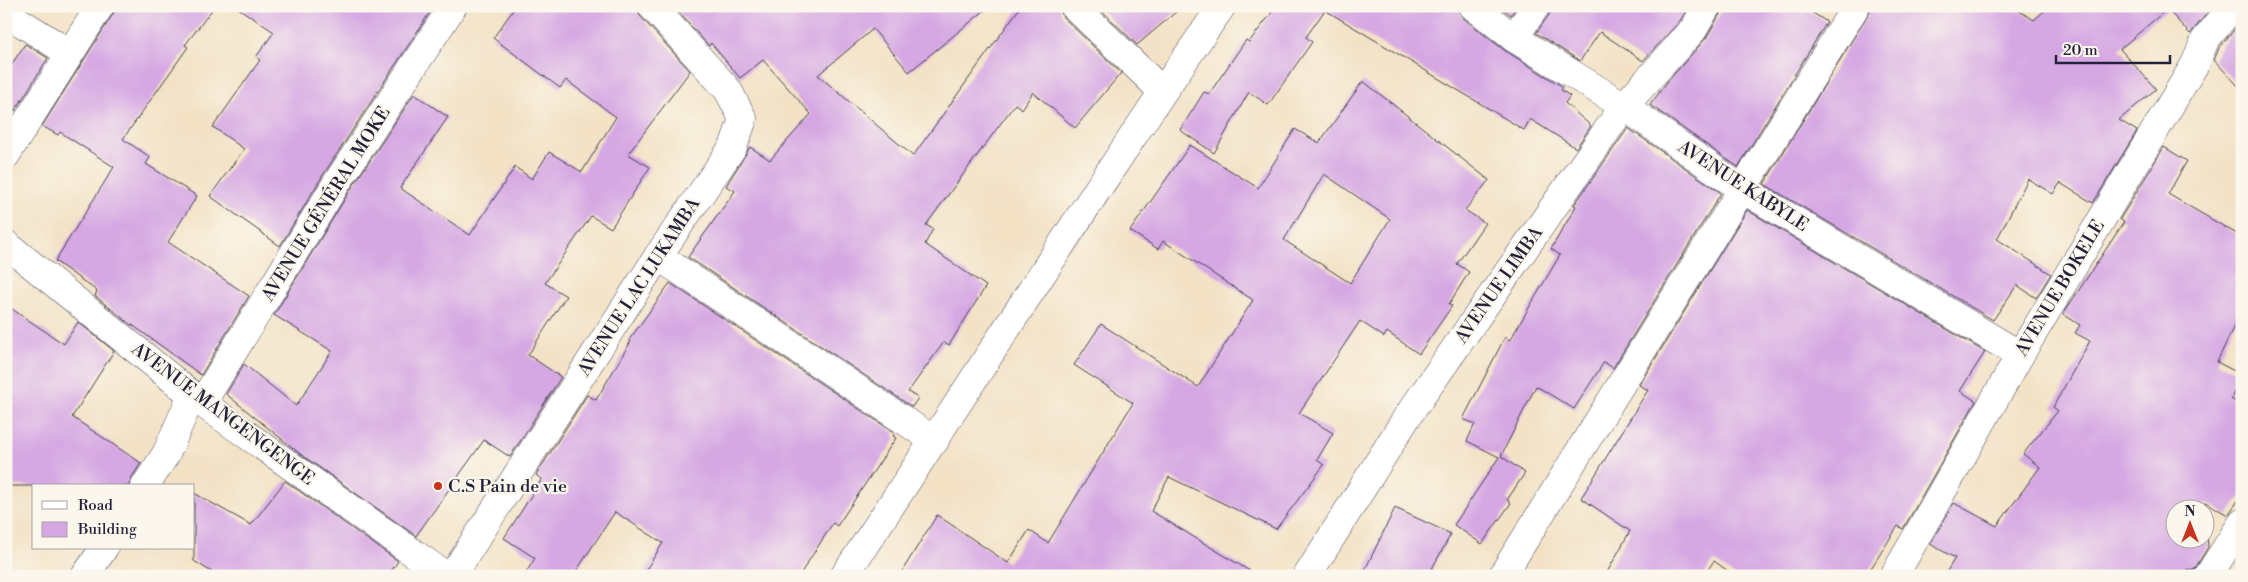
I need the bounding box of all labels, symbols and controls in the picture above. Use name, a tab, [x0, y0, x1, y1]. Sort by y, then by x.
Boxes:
scale bar	[2056, 32, 2169, 64]
text: 20 m	[2063, 41, 2098, 60]
street label: AVENUE GÉNÉRAL MOKE	[256, 102, 396, 307]
street label: AVENUE KABYLE	[1673, 135, 1813, 237]
street label: AVENUE LAC LUKAMBA	[572, 193, 706, 381]
street label: AVENUE BOKELE	[2010, 216, 2110, 361]
street label: AVENUE LIMBA	[1450, 222, 1548, 349]
street label: AVENUE MANGENGENGE	[126, 337, 319, 490]
place label: C.S Pain de vie	[448, 475, 567, 498]
marker: C.S Pain de vie	[432, 480, 444, 492]
legend	[32, 484, 195, 550]
text: Road	[78, 496, 113, 515]
north arrow	[2166, 500, 2216, 550]
text: N	[2184, 503, 2196, 521]
text: Building	[77, 520, 137, 539]

